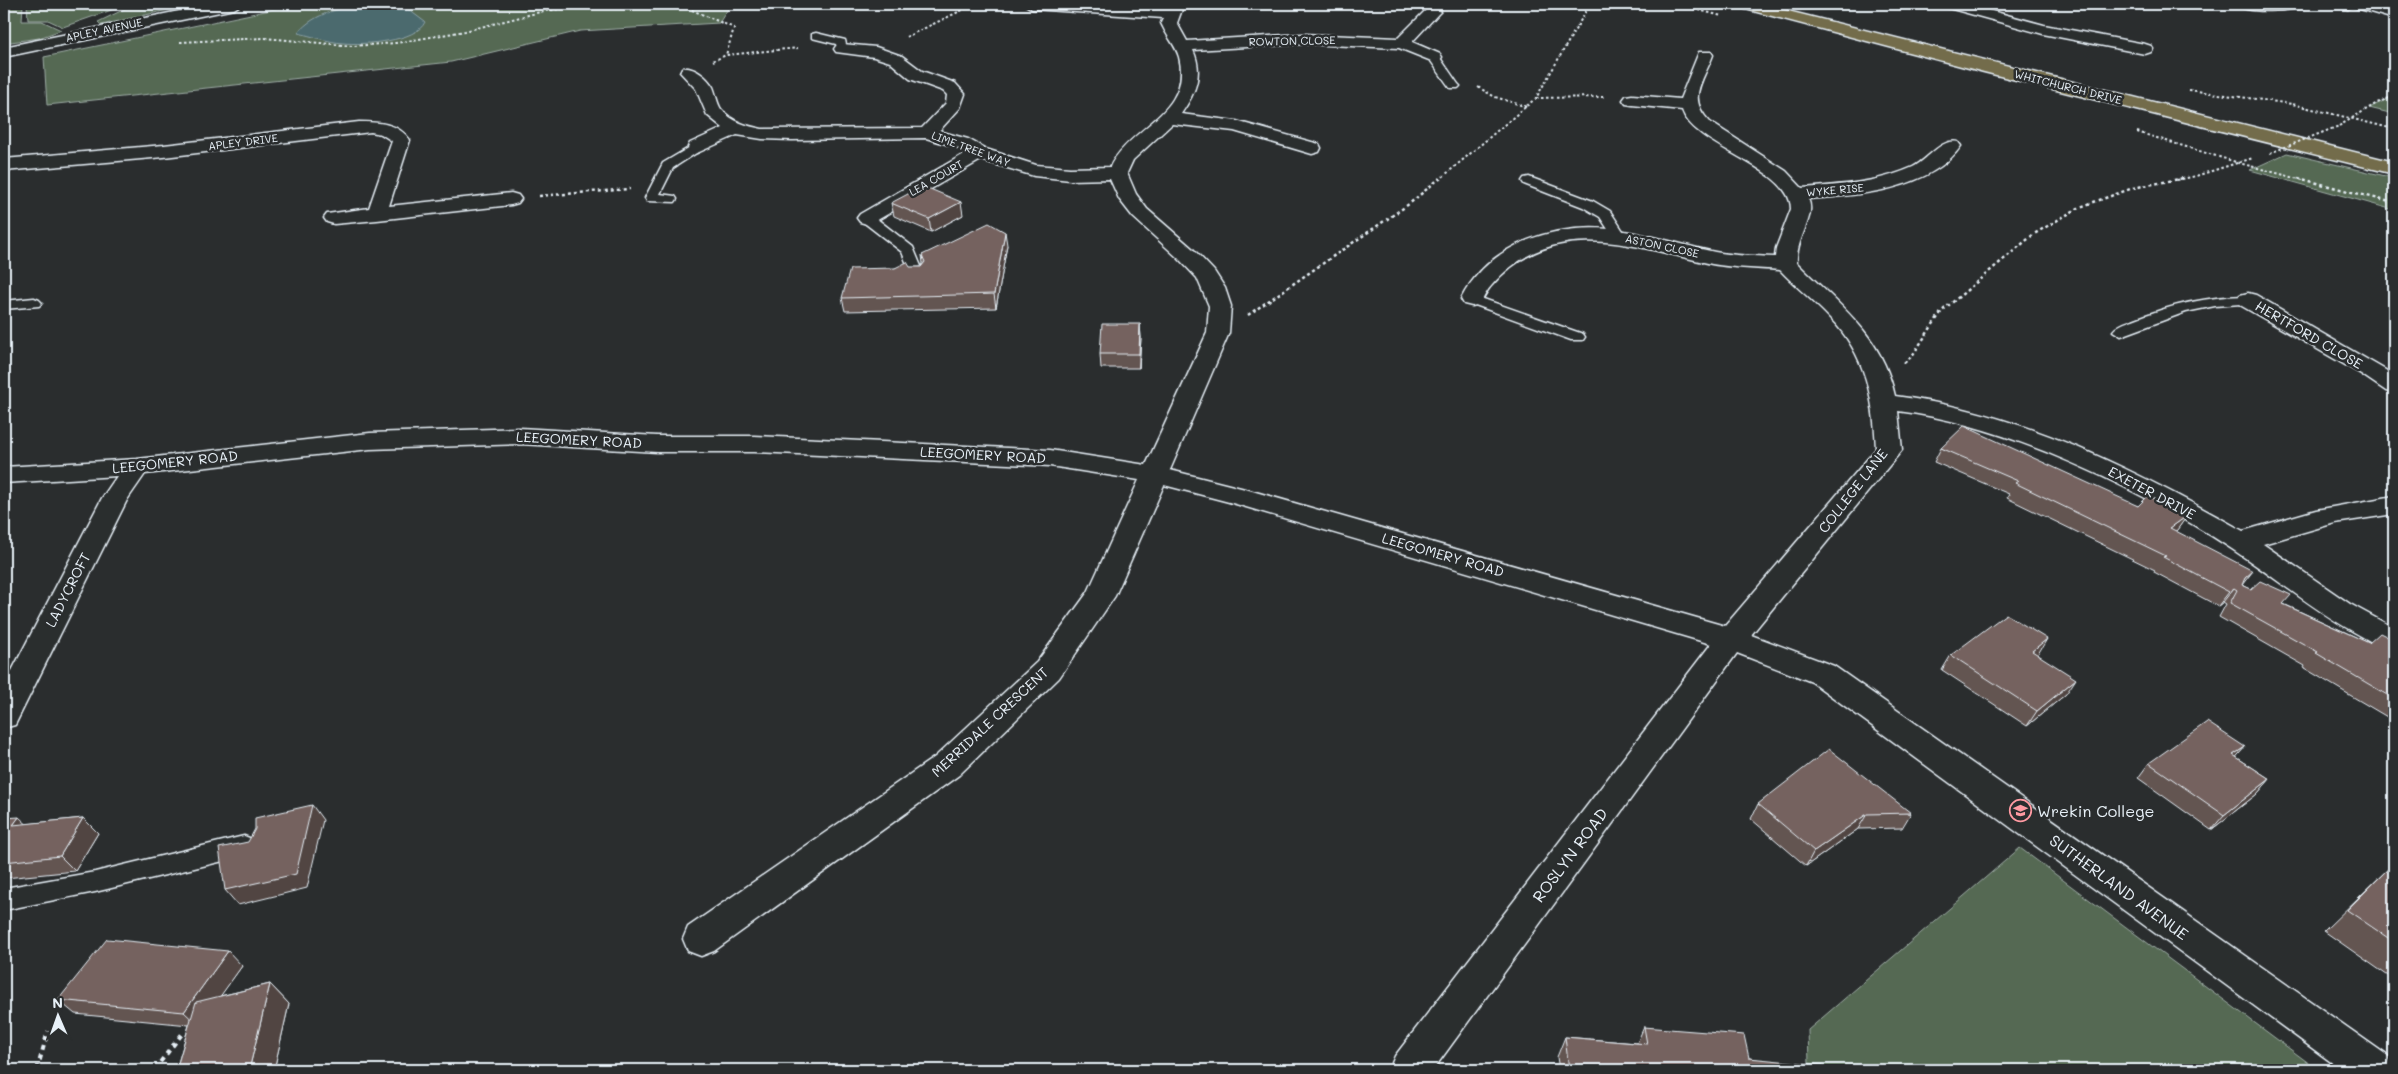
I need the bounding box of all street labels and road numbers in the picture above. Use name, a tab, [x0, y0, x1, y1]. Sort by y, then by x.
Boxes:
street label: APLEY AVENUE	[64, 14, 144, 45]
street label: ROWTON CLOSE	[1248, 32, 1335, 49]
street label: WHITCHURCH DRIVE	[2013, 66, 2124, 107]
street label: LIME TREE WAY	[930, 127, 1013, 170]
street label: APLEY DRIVE	[207, 130, 279, 153]
street label: LEA COURT	[906, 156, 966, 199]
street label: WYKE RISE	[1806, 180, 1864, 199]
street label: ASTON CLOSE	[1624, 230, 1700, 261]
street label: HERTFORD CLOSE	[2252, 296, 2366, 373]
street label: LEEGOMERY ROAD	[516, 427, 642, 452]
street label: LEEGOMERY ROAD	[920, 442, 1046, 467]
street label: LEEGOMERY ROAD	[111, 445, 239, 478]
street label: COLLEGE LANE	[1814, 445, 1892, 537]
street label: EXETER DRIVE	[2105, 462, 2199, 524]
street label: LEEGOMERY ROAD	[1380, 528, 1506, 581]
street label: LADYCROFT	[41, 549, 95, 630]
street label: MERRIDALE CRESCENT	[927, 662, 1052, 781]
street label: ROSLYN ROAD	[1527, 803, 1612, 906]
street label: SUTHERLAND AVENUE	[2046, 829, 2193, 944]

